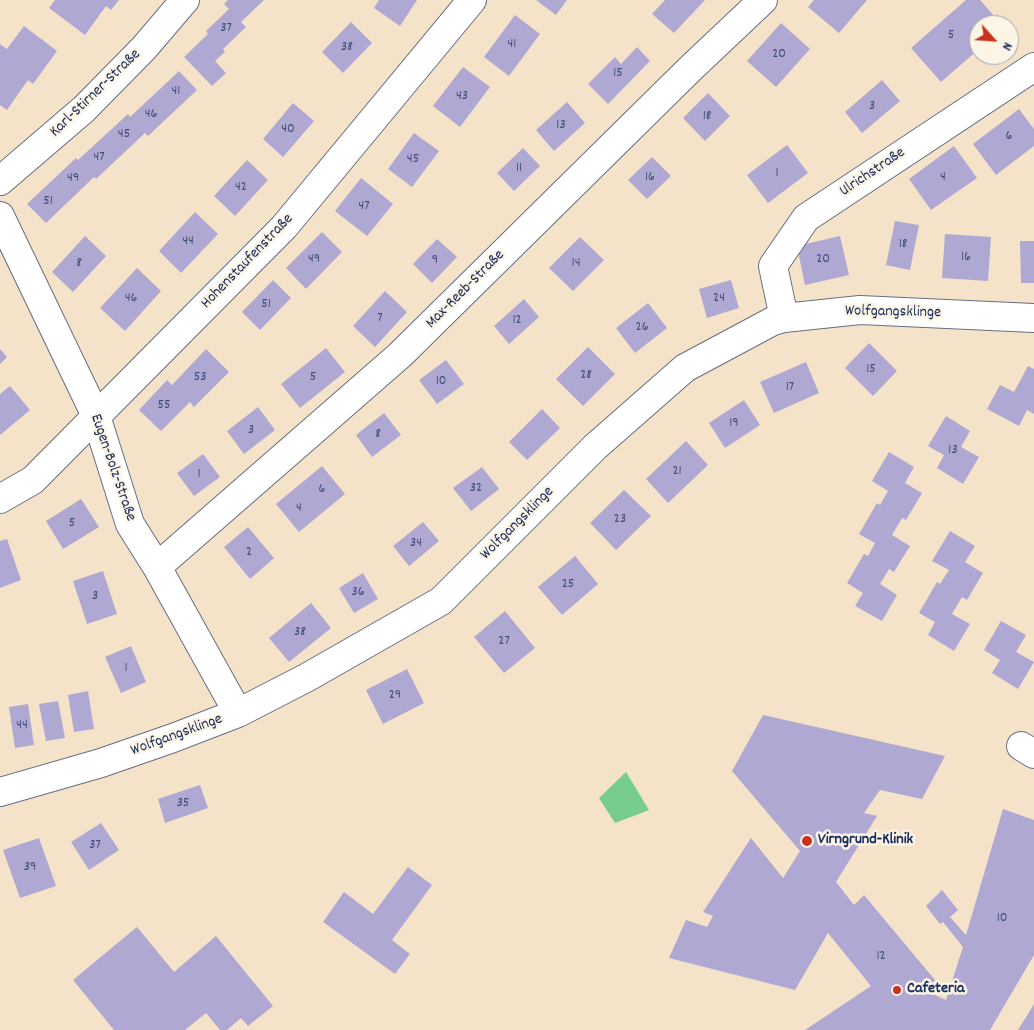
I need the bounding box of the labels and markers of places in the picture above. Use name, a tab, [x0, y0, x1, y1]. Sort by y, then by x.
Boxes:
place label: Virngrund-Klinik	[818, 831, 913, 851]
marker: Virngrund-Klinik	[800, 834, 814, 848]
place label: Cafeteria	[907, 980, 964, 1000]
marker: Cafeteria	[891, 984, 903, 996]

